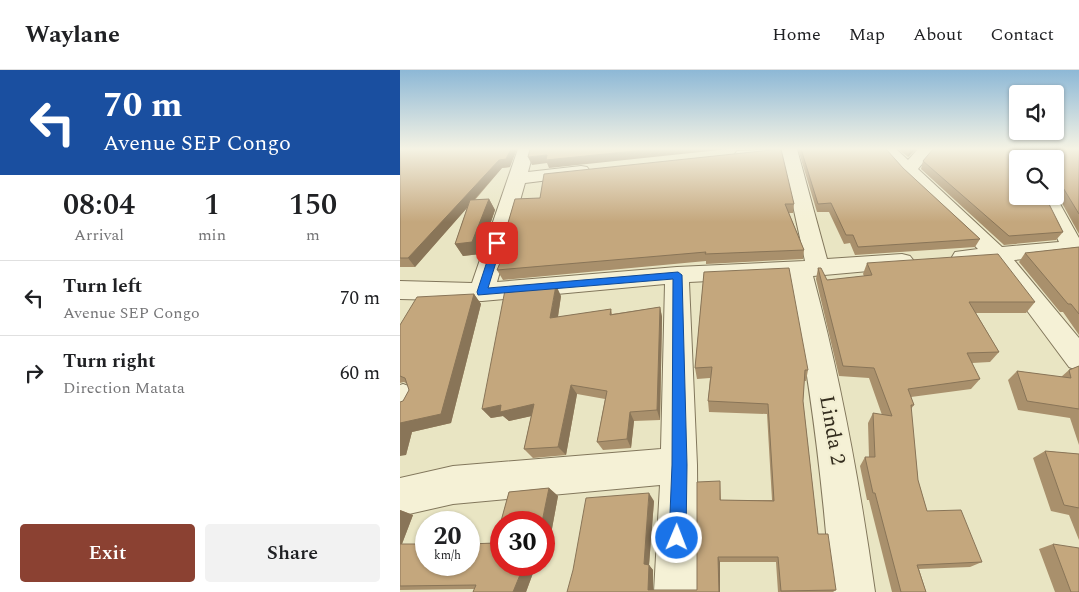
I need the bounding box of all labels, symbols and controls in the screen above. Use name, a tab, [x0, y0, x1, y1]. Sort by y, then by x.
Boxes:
text: Waylane	[25, 17, 120, 53]
text: Home	[772, 21, 821, 48]
text: Map	[849, 21, 885, 48]
text: About	[913, 21, 963, 48]
text: Contact	[991, 21, 1054, 48]
text: 70 m	[103, 79, 183, 132]
map controls	[1009, 85, 1064, 205]
button: sound	[1009, 85, 1064, 140]
icon: left	[20, 90, 85, 155]
text: Avenue SEP Congo	[103, 127, 291, 160]
button: search	[1009, 150, 1064, 205]
text: 08:04	[63, 182, 135, 228]
text: 1	[204, 182, 220, 228]
text: 150	[289, 182, 337, 228]
pin	[476, 222, 518, 264]
text: Arrival	[74, 223, 124, 247]
text: min	[198, 223, 226, 247]
text: m	[306, 223, 320, 247]
icon: arrive	[483, 229, 511, 257]
text: Turn left	[63, 272, 142, 301]
icon: left	[20, 284, 48, 312]
text: 70 m	[340, 284, 380, 313]
text: Avenue SEP Congo	[63, 301, 200, 325]
text: Turn right	[63, 347, 156, 376]
icon: right	[20, 359, 48, 387]
text: 60 m	[340, 359, 380, 388]
text: Direction Matata	[63, 376, 185, 400]
street label: Linda 2	[810, 393, 854, 467]
speed limit sign: 30	[490, 511, 555, 576]
position arrow	[650, 511, 702, 563]
text: 20	[433, 518, 462, 556]
button: Exit	[20, 524, 195, 582]
button: Share	[205, 524, 380, 582]
text: km/h	[434, 546, 461, 565]

